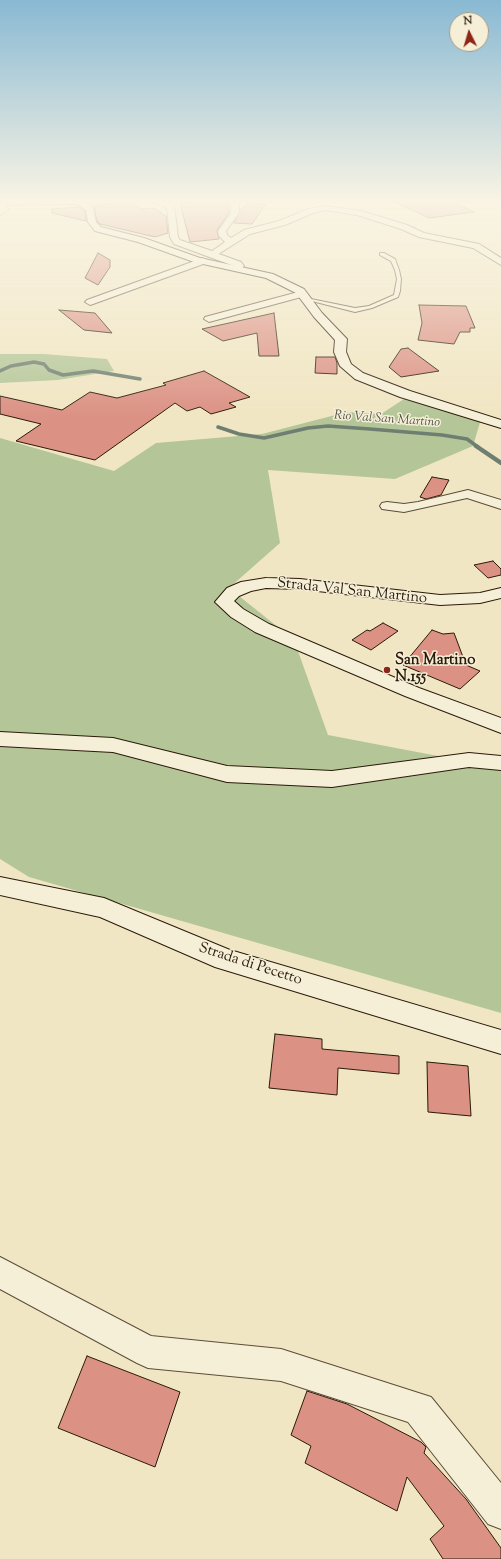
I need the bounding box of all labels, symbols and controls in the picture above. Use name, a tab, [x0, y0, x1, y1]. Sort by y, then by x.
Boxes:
north arrow	[449, 12, 489, 52]
text: N	[463, 13, 473, 29]
water label: Rio Val San Martino	[333, 409, 441, 431]
street label: Strada Val San Martino	[276, 575, 428, 609]
place label: San Martino N.155	[395, 652, 475, 687]
marker: San Martino N.155	[382, 665, 392, 675]
street label: Strada di Pecetto	[196, 940, 304, 990]

